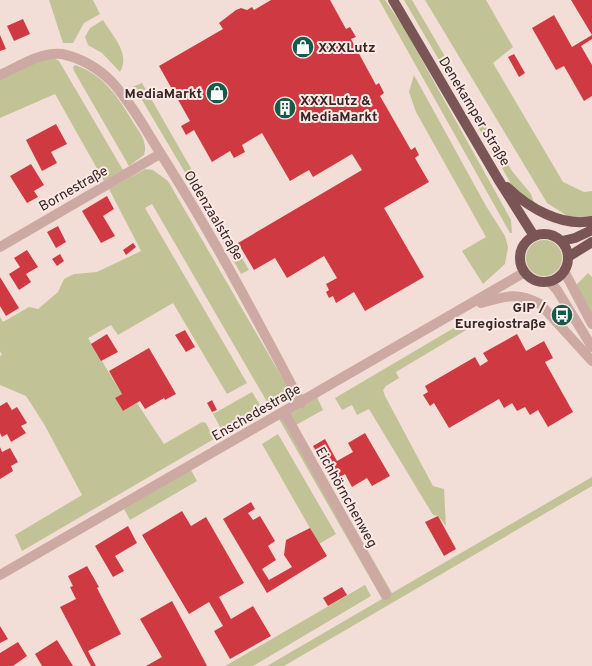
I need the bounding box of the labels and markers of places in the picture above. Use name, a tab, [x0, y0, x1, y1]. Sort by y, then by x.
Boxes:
shop icon: XXXLutz	[290, 34, 316, 60]
place label: XXXLutz	[318, 40, 376, 57]
shop icon: MediaMarkt	[204, 80, 230, 106]
place label: MediaMarkt	[125, 86, 202, 103]
place label: XXXLutz & MediaMarkt	[300, 93, 377, 126]
building icon: XXXLutz & MediaMarkt	[272, 95, 298, 121]
place label: GIP / Euregiostraße	[455, 300, 547, 333]
bus stop icon: GIP / Euregiostraße	[549, 302, 575, 328]

